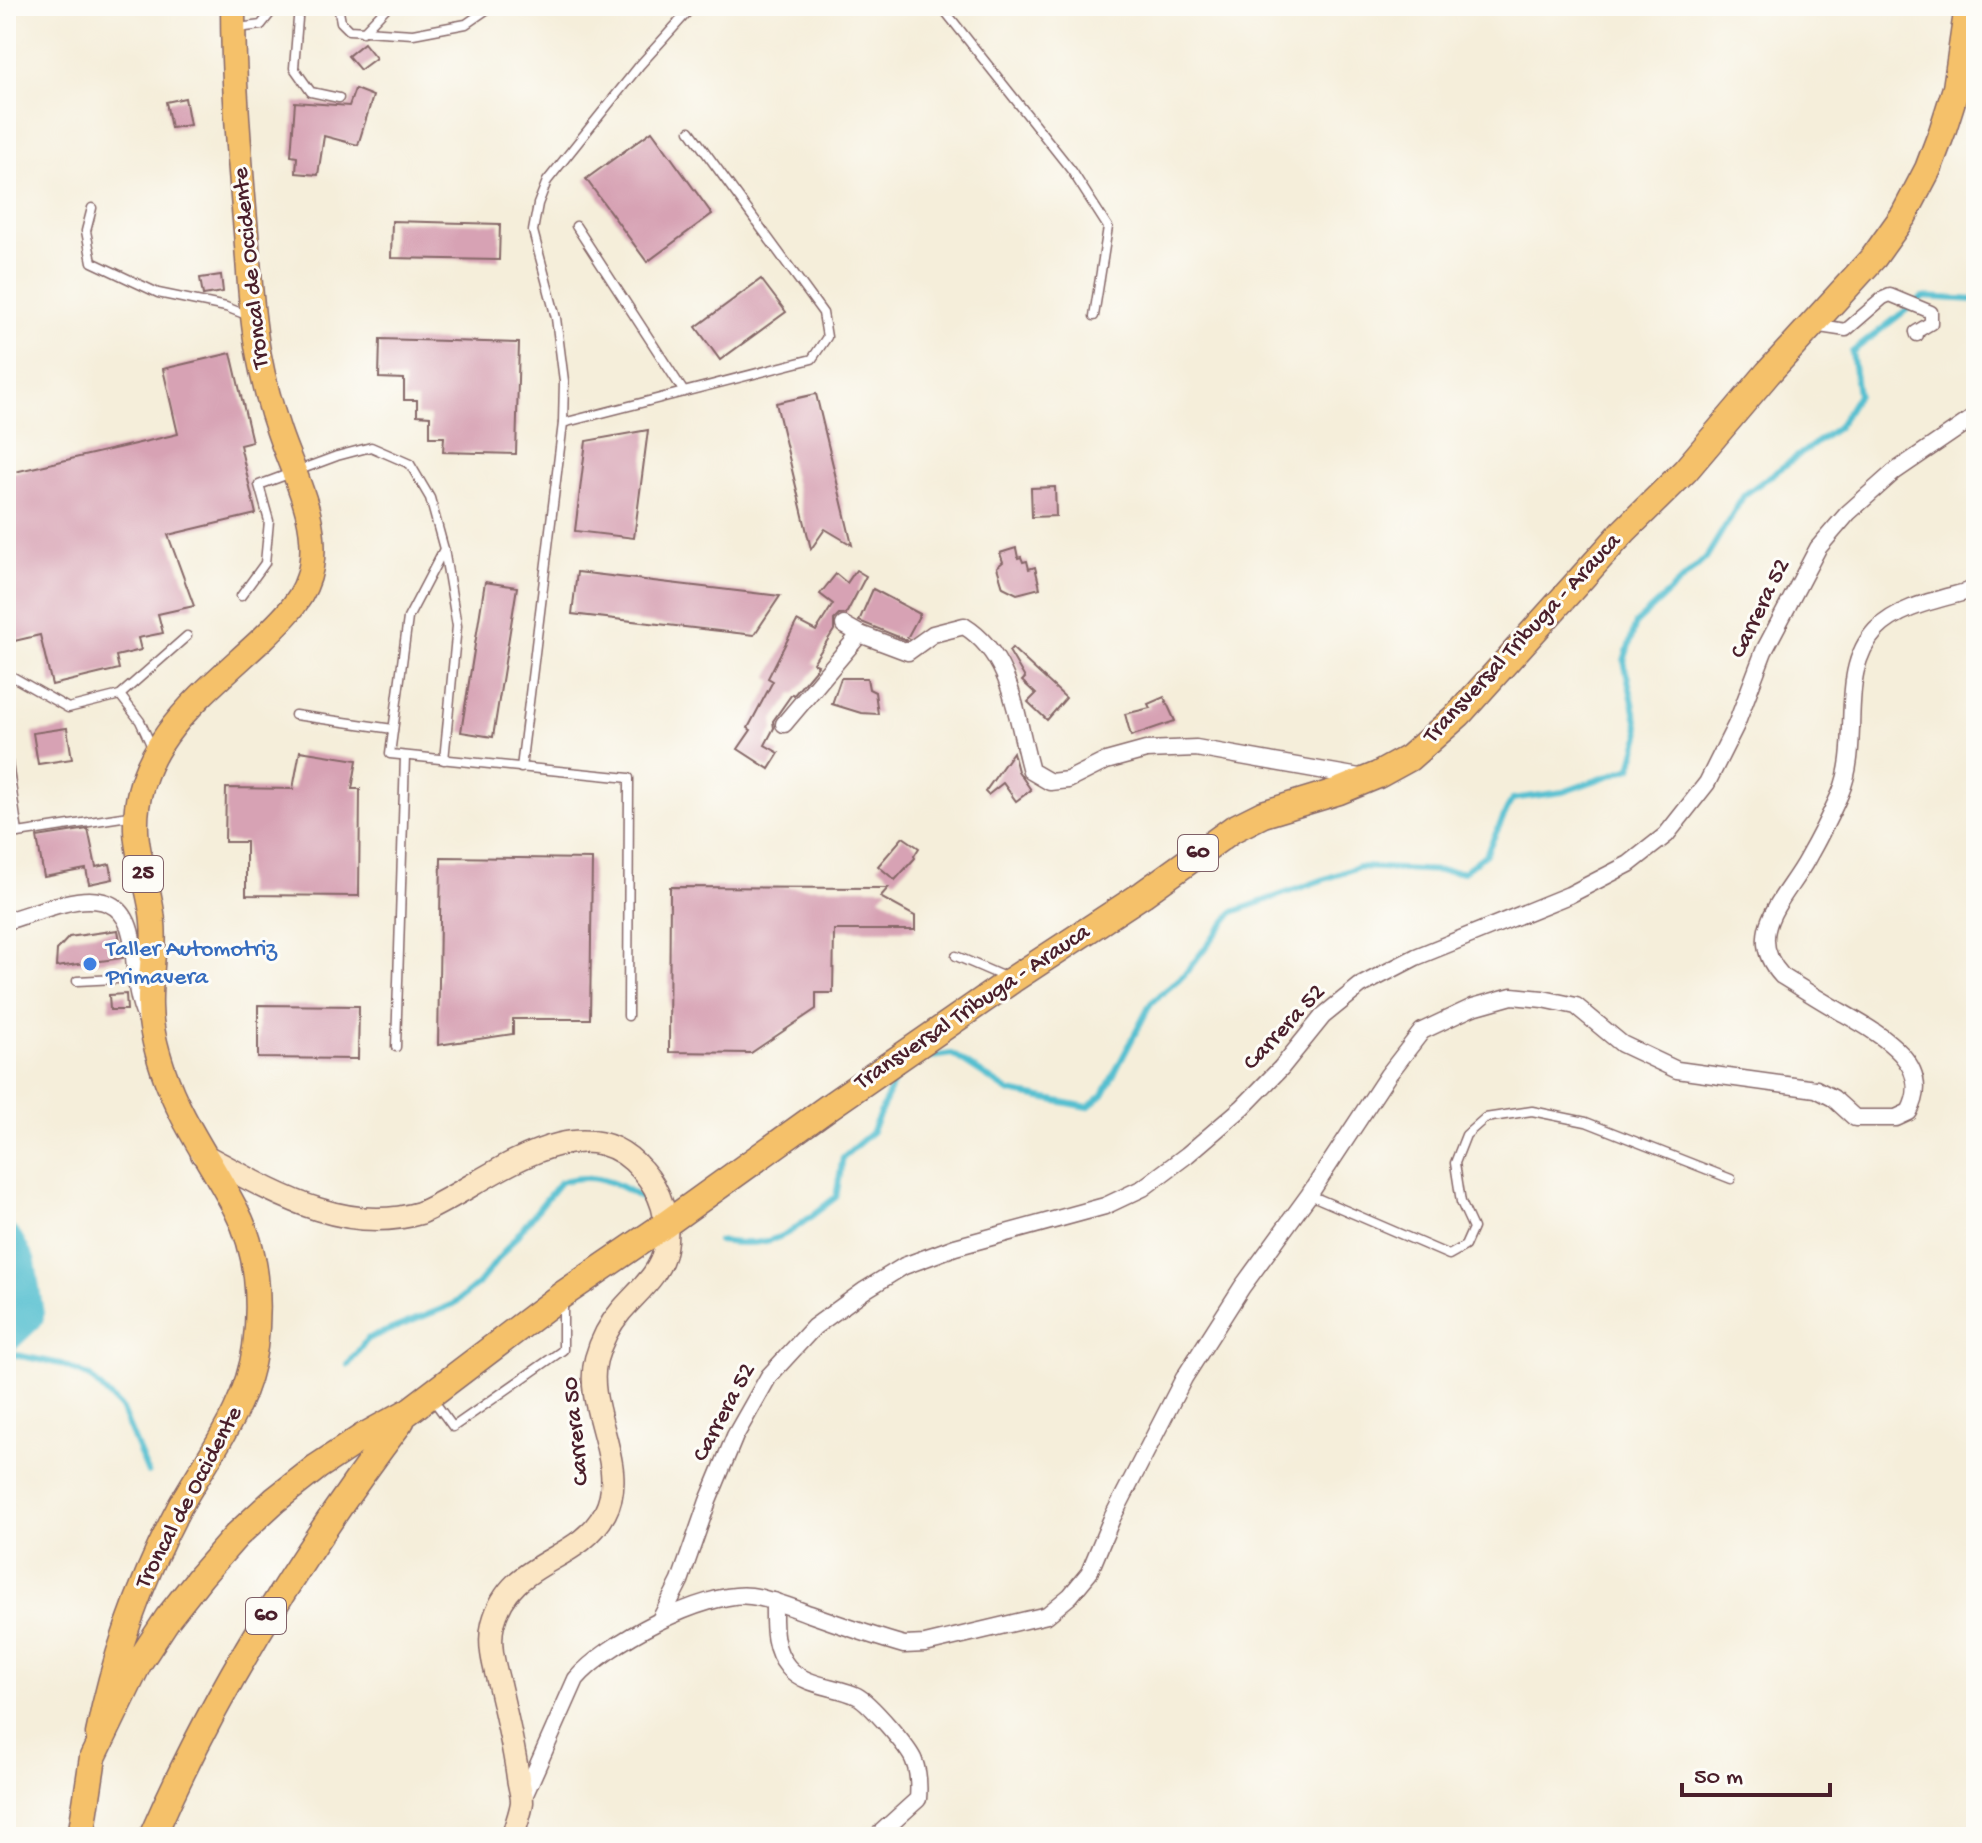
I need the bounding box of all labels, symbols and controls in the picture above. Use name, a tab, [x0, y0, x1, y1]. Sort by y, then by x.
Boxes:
street label: Troncal de Occidente	[227, 165, 277, 372]
street label: Transversal Tribuga - Arauca	[1416, 527, 1629, 752]
street label: Carrera 52	[1724, 554, 1798, 664]
road number: 60	[1178, 835, 1218, 871]
road number: 25	[123, 856, 163, 892]
street label: Transversal Tribuga - Arauca	[848, 918, 1097, 1099]
place label: Taller Automotriz Primavera	[104, 936, 278, 993]
marker: Taller Automotriz Primavera	[81, 955, 99, 973]
street label: Carrera 52	[1238, 979, 1332, 1077]
street label: Carrera 52	[687, 1358, 763, 1467]
street label: Carrera 50	[557, 1375, 597, 1487]
street label: Troncal de Occidente	[129, 1401, 251, 1596]
road number: 60	[246, 1598, 286, 1634]
scale bar	[1682, 1747, 1830, 1797]
text: 50 m	[1694, 1764, 1743, 1793]

